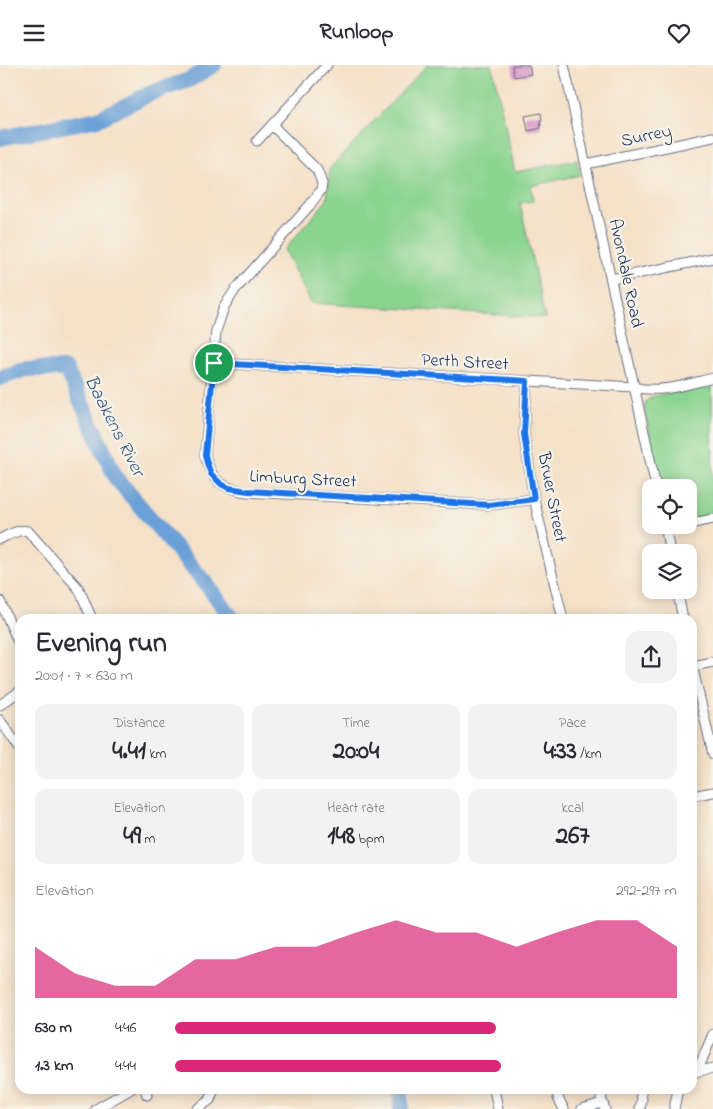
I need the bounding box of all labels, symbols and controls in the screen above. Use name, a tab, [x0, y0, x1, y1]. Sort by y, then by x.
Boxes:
text: Runloop	[319, 17, 394, 49]
icon: menu	[20, 19, 48, 47]
icon: heart	[665, 19, 693, 47]
street label: Surrey	[619, 119, 674, 155]
street label: Avondale Road	[601, 217, 649, 330]
pin	[193, 342, 235, 384]
street label: Perth Street	[421, 348, 509, 378]
icon: arrive	[200, 349, 228, 377]
water label: Baakens River	[77, 371, 152, 483]
street label: Bruer Street	[529, 449, 573, 545]
street label: Limburg Street	[249, 464, 357, 497]
map controls	[642, 479, 697, 599]
button: locate	[642, 479, 697, 534]
button: layers	[642, 544, 697, 599]
text: Evening run	[35, 624, 167, 665]
button: share	[625, 631, 677, 683]
text: 20:01 · 7 × 630 m	[35, 664, 133, 688]
text: Distance	[114, 713, 165, 734]
text: Time	[342, 713, 370, 734]
text: Pace	[559, 713, 586, 734]
text: 4.41	[112, 734, 146, 770]
text: 20:04	[333, 734, 379, 770]
text: 4:33	[544, 734, 577, 770]
text: km	[146, 744, 166, 765]
text: /km	[577, 744, 602, 765]
text: Elevation	[114, 798, 165, 819]
text: Heart rate	[327, 798, 385, 819]
text: kcal	[562, 798, 584, 819]
text: 49	[123, 819, 141, 855]
text: 148	[327, 819, 355, 855]
text: 267	[556, 819, 590, 855]
text: m	[141, 829, 155, 850]
text: bpm	[355, 829, 385, 850]
text: Elevation	[35, 879, 94, 903]
text: 292–297 m	[616, 879, 677, 903]
text: 630 m	[35, 1016, 72, 1040]
text: 4:46	[115, 1016, 137, 1040]
text: 1.3 km	[35, 1054, 73, 1078]
text: 4:44	[115, 1054, 136, 1078]

